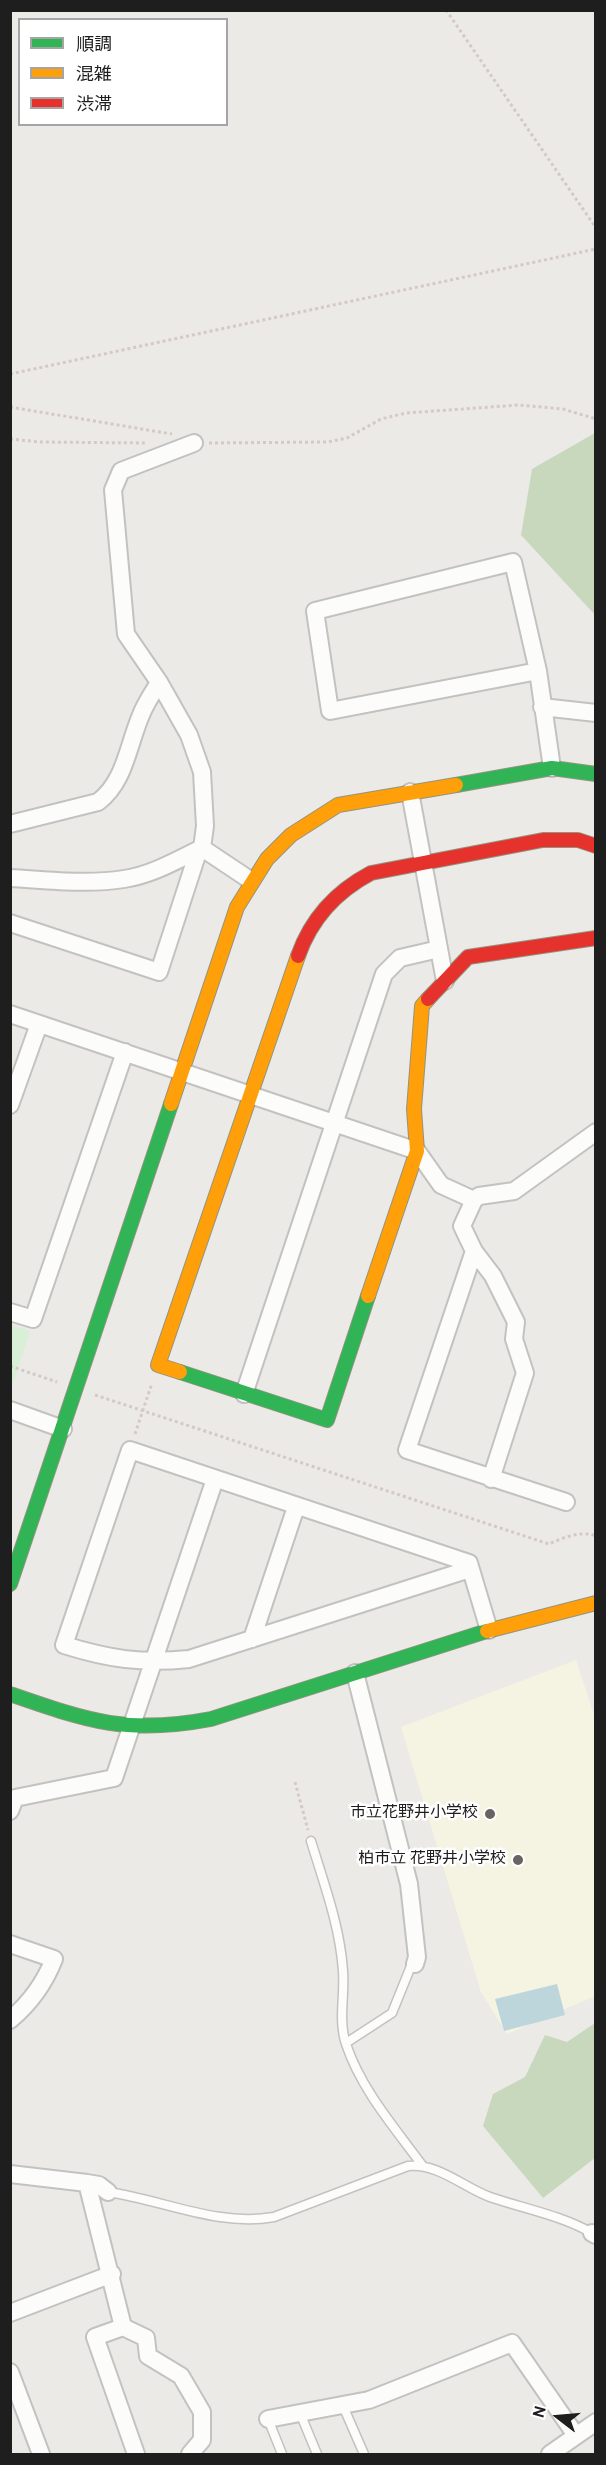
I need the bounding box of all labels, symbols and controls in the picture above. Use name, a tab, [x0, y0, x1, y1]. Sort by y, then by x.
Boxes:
legend	[18, 18, 228, 126]
text: 順調	[76, 34, 112, 57]
text: 混雑	[76, 64, 112, 87]
text: 渋滞	[76, 94, 112, 117]
place label: 市立花野井小学校	[350, 1804, 478, 1824]
marker: 市立花野井小学校	[483, 1807, 497, 1821]
place label: 柏市立 花野井小学校	[358, 1850, 506, 1870]
marker: 柏市立 花野井小学校	[511, 1853, 525, 1867]
north arrow	[528, 2387, 588, 2447]
text: N	[529, 2404, 552, 2420]

